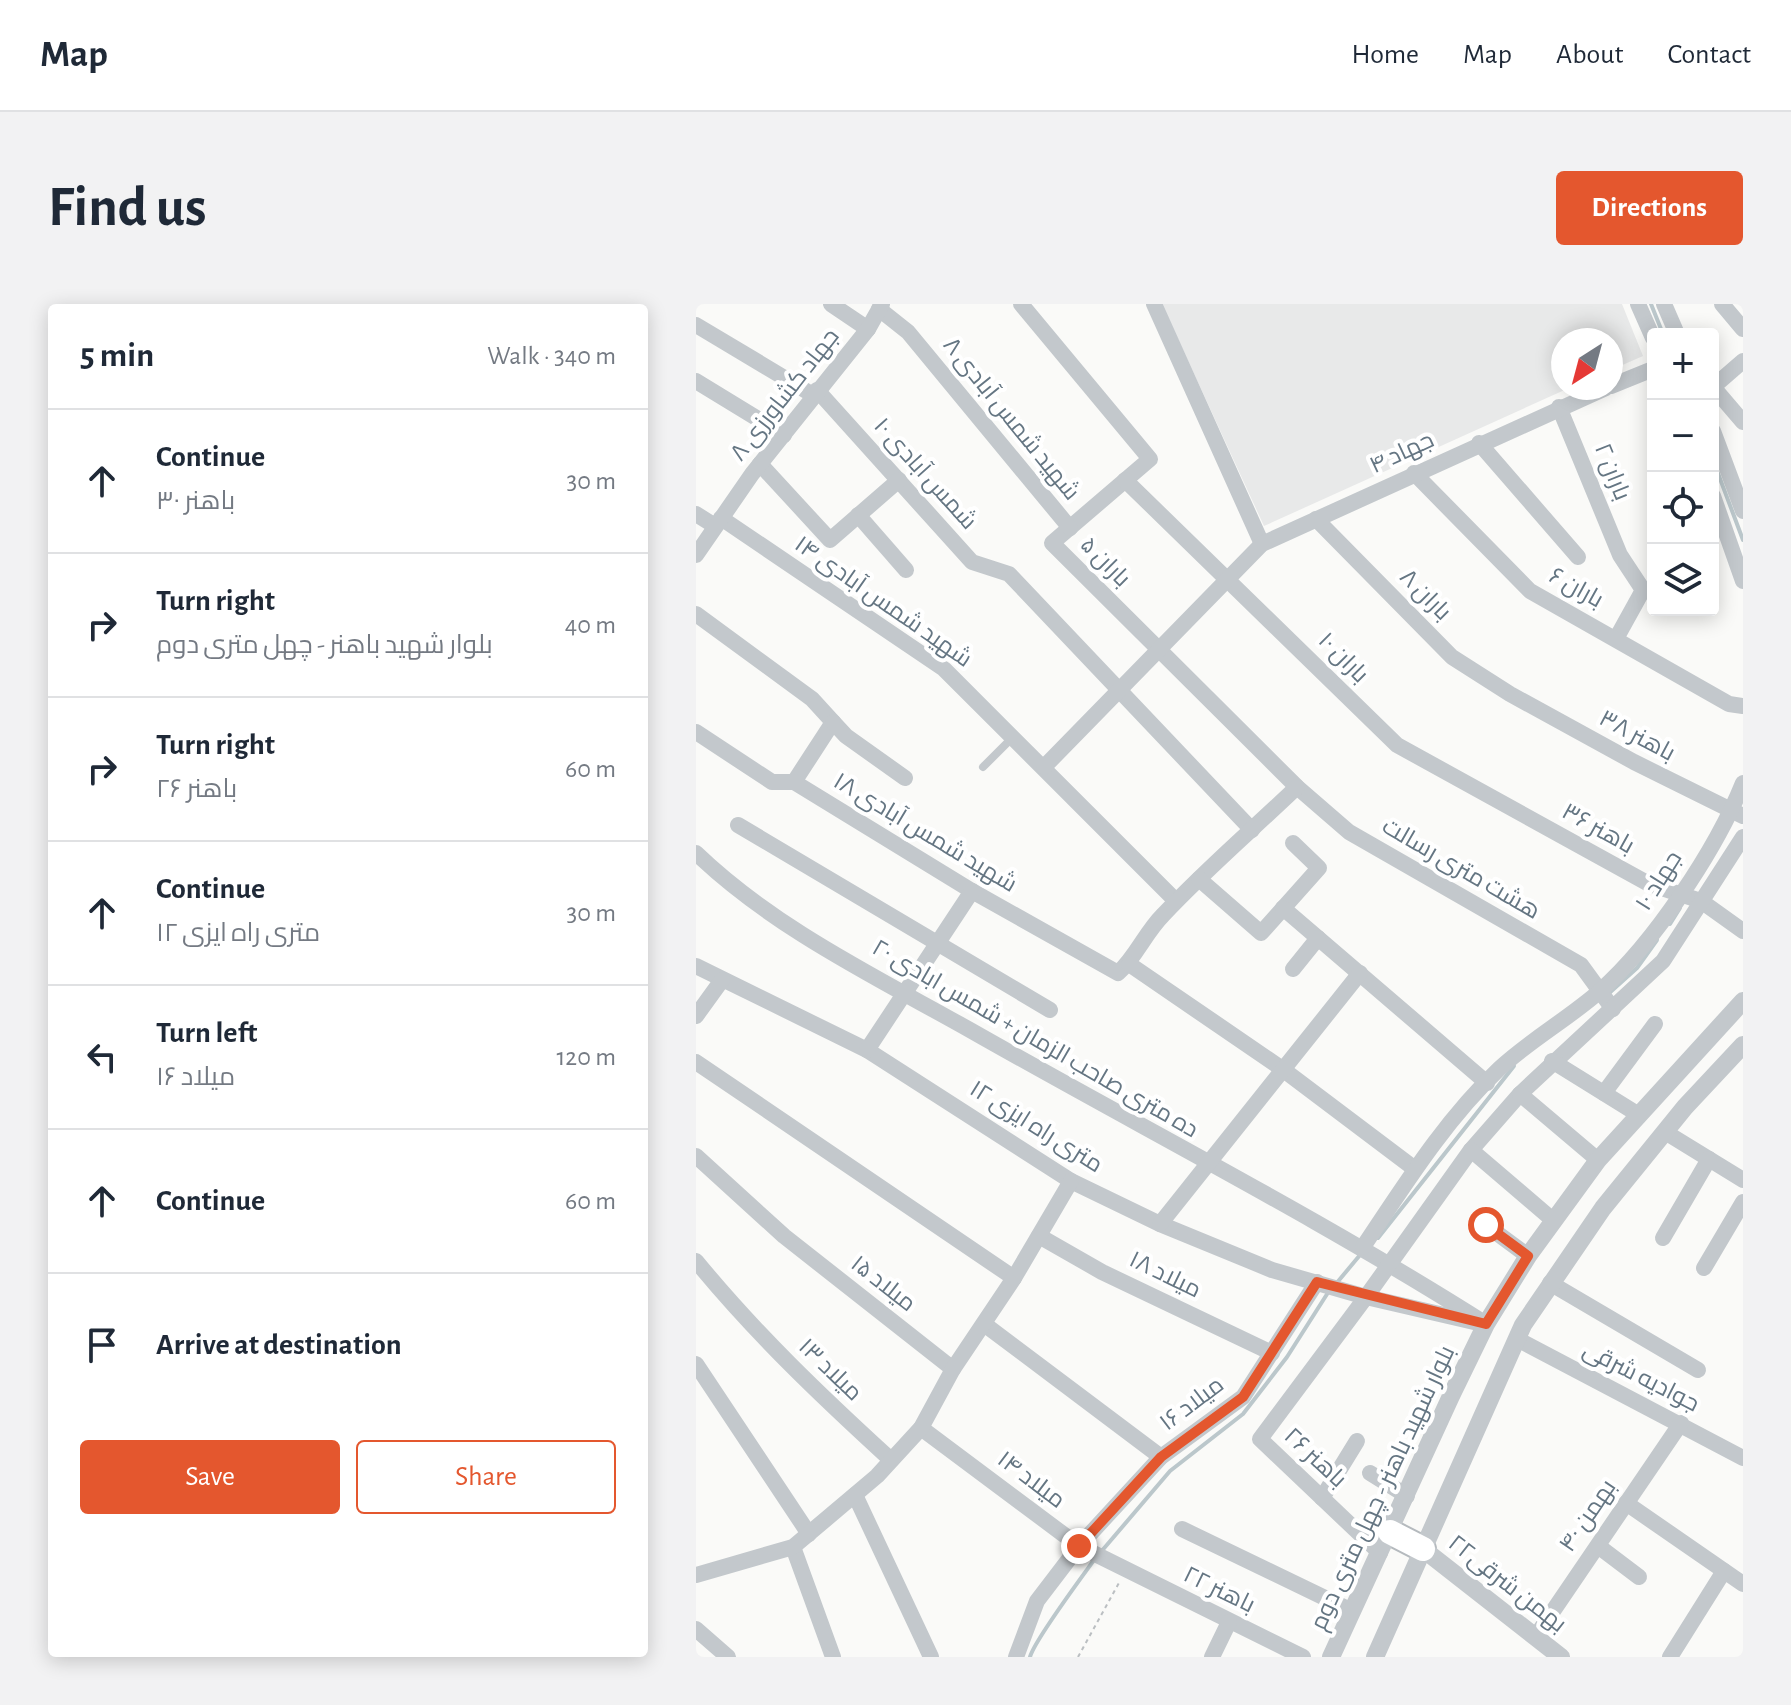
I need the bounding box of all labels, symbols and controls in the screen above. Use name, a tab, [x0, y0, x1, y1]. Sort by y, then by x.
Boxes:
text: Map	[40, 36, 108, 74]
text: Home	[1352, 41, 1419, 69]
text: Map	[1463, 41, 1512, 69]
text: About	[1556, 41, 1624, 69]
text: Contact	[1668, 41, 1751, 69]
button: Directions	[1556, 171, 1743, 245]
text: Find us	[48, 180, 206, 236]
street label: جهاد کشاورزی ۸	[725, 324, 845, 466]
north arrow	[1551, 328, 1623, 400]
map controls	[1647, 328, 1719, 616]
button: +	[1647, 328, 1719, 400]
street label: شهید شمس آبادی ۸	[938, 332, 1085, 505]
text: 5 min	[80, 339, 154, 373]
text: Walk · 340 m	[487, 343, 616, 369]
button: −	[1647, 400, 1719, 472]
street label: شمس آبادی ۱۰	[868, 412, 982, 535]
street label: جهاد ۴	[1366, 428, 1438, 479]
street label: باران ۲	[1589, 440, 1634, 504]
text: Continue	[156, 442, 265, 472]
icon: ahead	[80, 459, 124, 503]
text: 30 m	[566, 468, 616, 494]
button: locate	[1647, 472, 1719, 544]
text: باهنر ۳۰	[156, 488, 235, 514]
street label: شهید شمس آبادی ۱۴	[790, 530, 977, 673]
street label: باران ۵	[1075, 533, 1134, 592]
button: layers	[1647, 544, 1719, 616]
street label: باران ۶	[1544, 564, 1607, 613]
street label: باران ۸	[1394, 565, 1455, 626]
text: Turn right	[156, 586, 275, 616]
icon: right	[80, 603, 124, 647]
text: 40 m	[565, 612, 616, 638]
street label: باران ۱۰	[1313, 628, 1373, 688]
text: بلوار شهید باهنر - چهل متری دوم	[156, 632, 493, 658]
street label: باهنر ۳۸	[1595, 706, 1679, 766]
text: Turn right	[156, 730, 275, 760]
icon: right	[80, 747, 124, 791]
text: 60 m	[565, 756, 616, 782]
street label: شهید شمس آبادی ۱۸	[829, 767, 1022, 898]
text: باهنر ۲۶	[156, 776, 237, 802]
street label: باهنر ۳۶	[1558, 799, 1638, 859]
street label: هشت متری رسالت	[1377, 813, 1545, 925]
street label: جهاد ۱۰	[1632, 847, 1687, 916]
text: Continue	[156, 874, 265, 904]
icon: ahead	[80, 891, 124, 935]
text: 30 m	[566, 900, 616, 926]
text: ۱۲ متری راه ایزی	[156, 920, 320, 946]
street label: ده متری صاحب الزمان + شمس ابادی ۲۰	[867, 935, 1203, 1143]
text: Turn left	[156, 1018, 257, 1048]
icon: left	[80, 1035, 124, 1079]
text: 120 m	[556, 1044, 616, 1070]
text: میلاد ۱۶	[156, 1064, 235, 1090]
street label: ۱۲ متری راه ایزی	[965, 1077, 1107, 1178]
icon: ahead	[80, 1179, 124, 1223]
text: Continue	[156, 1186, 265, 1216]
text: 60 m	[565, 1188, 616, 1214]
route start	[1468, 1207, 1504, 1243]
street label: میلاد ۱۸	[1125, 1247, 1205, 1303]
street label: میلاد ۱۵	[846, 1252, 920, 1316]
icon: arrive	[80, 1323, 124, 1367]
text: Arrive at destination	[156, 1330, 402, 1360]
street label: میلاد ۱۳	[794, 1334, 866, 1406]
street label: جوادیه شرقی	[1578, 1337, 1704, 1417]
street label: بلوار شهید باهنر - چهل متری دوم	[1306, 1342, 1462, 1635]
street label: میلاد ۱۶	[1156, 1372, 1228, 1436]
street label: باهنر ۲۶	[1279, 1424, 1351, 1492]
button: Save	[80, 1440, 340, 1514]
button: Share	[356, 1440, 616, 1514]
street label: میلاد ۱۴	[993, 1447, 1069, 1513]
street label: بهمن ۴۰	[1555, 1476, 1621, 1557]
route end	[1061, 1528, 1097, 1564]
street label: ۲۲بهمن شرقی	[1443, 1530, 1571, 1638]
street label: باهنر ۲۲	[1180, 1563, 1258, 1617]

